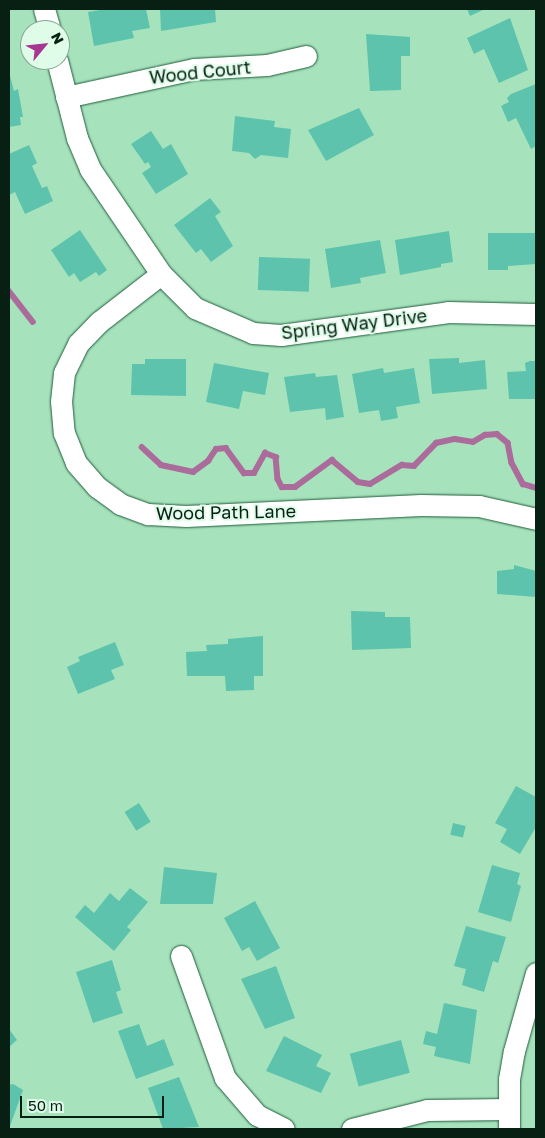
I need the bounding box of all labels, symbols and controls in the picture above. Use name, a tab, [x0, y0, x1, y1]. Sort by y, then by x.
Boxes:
north arrow	[20, 20, 70, 70]
text: N	[48, 29, 68, 47]
street label: Wood Court	[148, 56, 252, 88]
street label: Spring Way Drive	[280, 304, 428, 344]
street label: Wood Path Lane	[156, 500, 296, 524]
scale bar	[22, 1086, 166, 1118]
text: 50 m	[28, 1096, 63, 1114]

